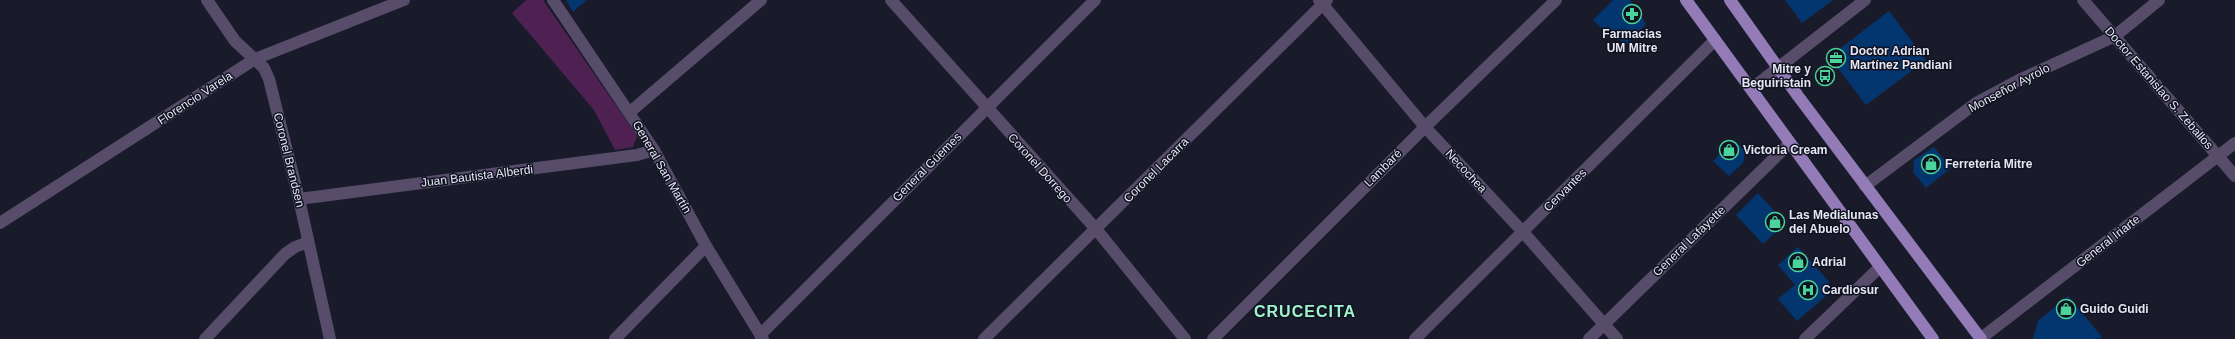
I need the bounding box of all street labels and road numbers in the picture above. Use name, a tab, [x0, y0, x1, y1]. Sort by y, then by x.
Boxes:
street label: Doctor Estanislao S. Zeballos	[2102, 24, 2216, 152]
street label: Monseñor Ayrolo	[1966, 61, 2052, 115]
street label: Florencio Varela	[155, 68, 235, 127]
street label: Coronel Brandsen	[271, 111, 307, 209]
street label: General San Martín	[630, 118, 694, 216]
street label: General Güemes	[890, 130, 964, 204]
street label: Coronel Dorrego	[1005, 130, 1075, 206]
street label: Coronel Lacarra	[1121, 134, 1192, 205]
street label: Lambaré	[1361, 146, 1405, 190]
street label: Necochea	[1442, 146, 1490, 196]
street label: Juan Bautista Alberdi	[420, 162, 534, 190]
street label: Cervantes	[1541, 166, 1589, 214]
street label: General Lafayette	[1650, 203, 1728, 279]
street label: General Iriarte	[2073, 212, 2143, 270]

